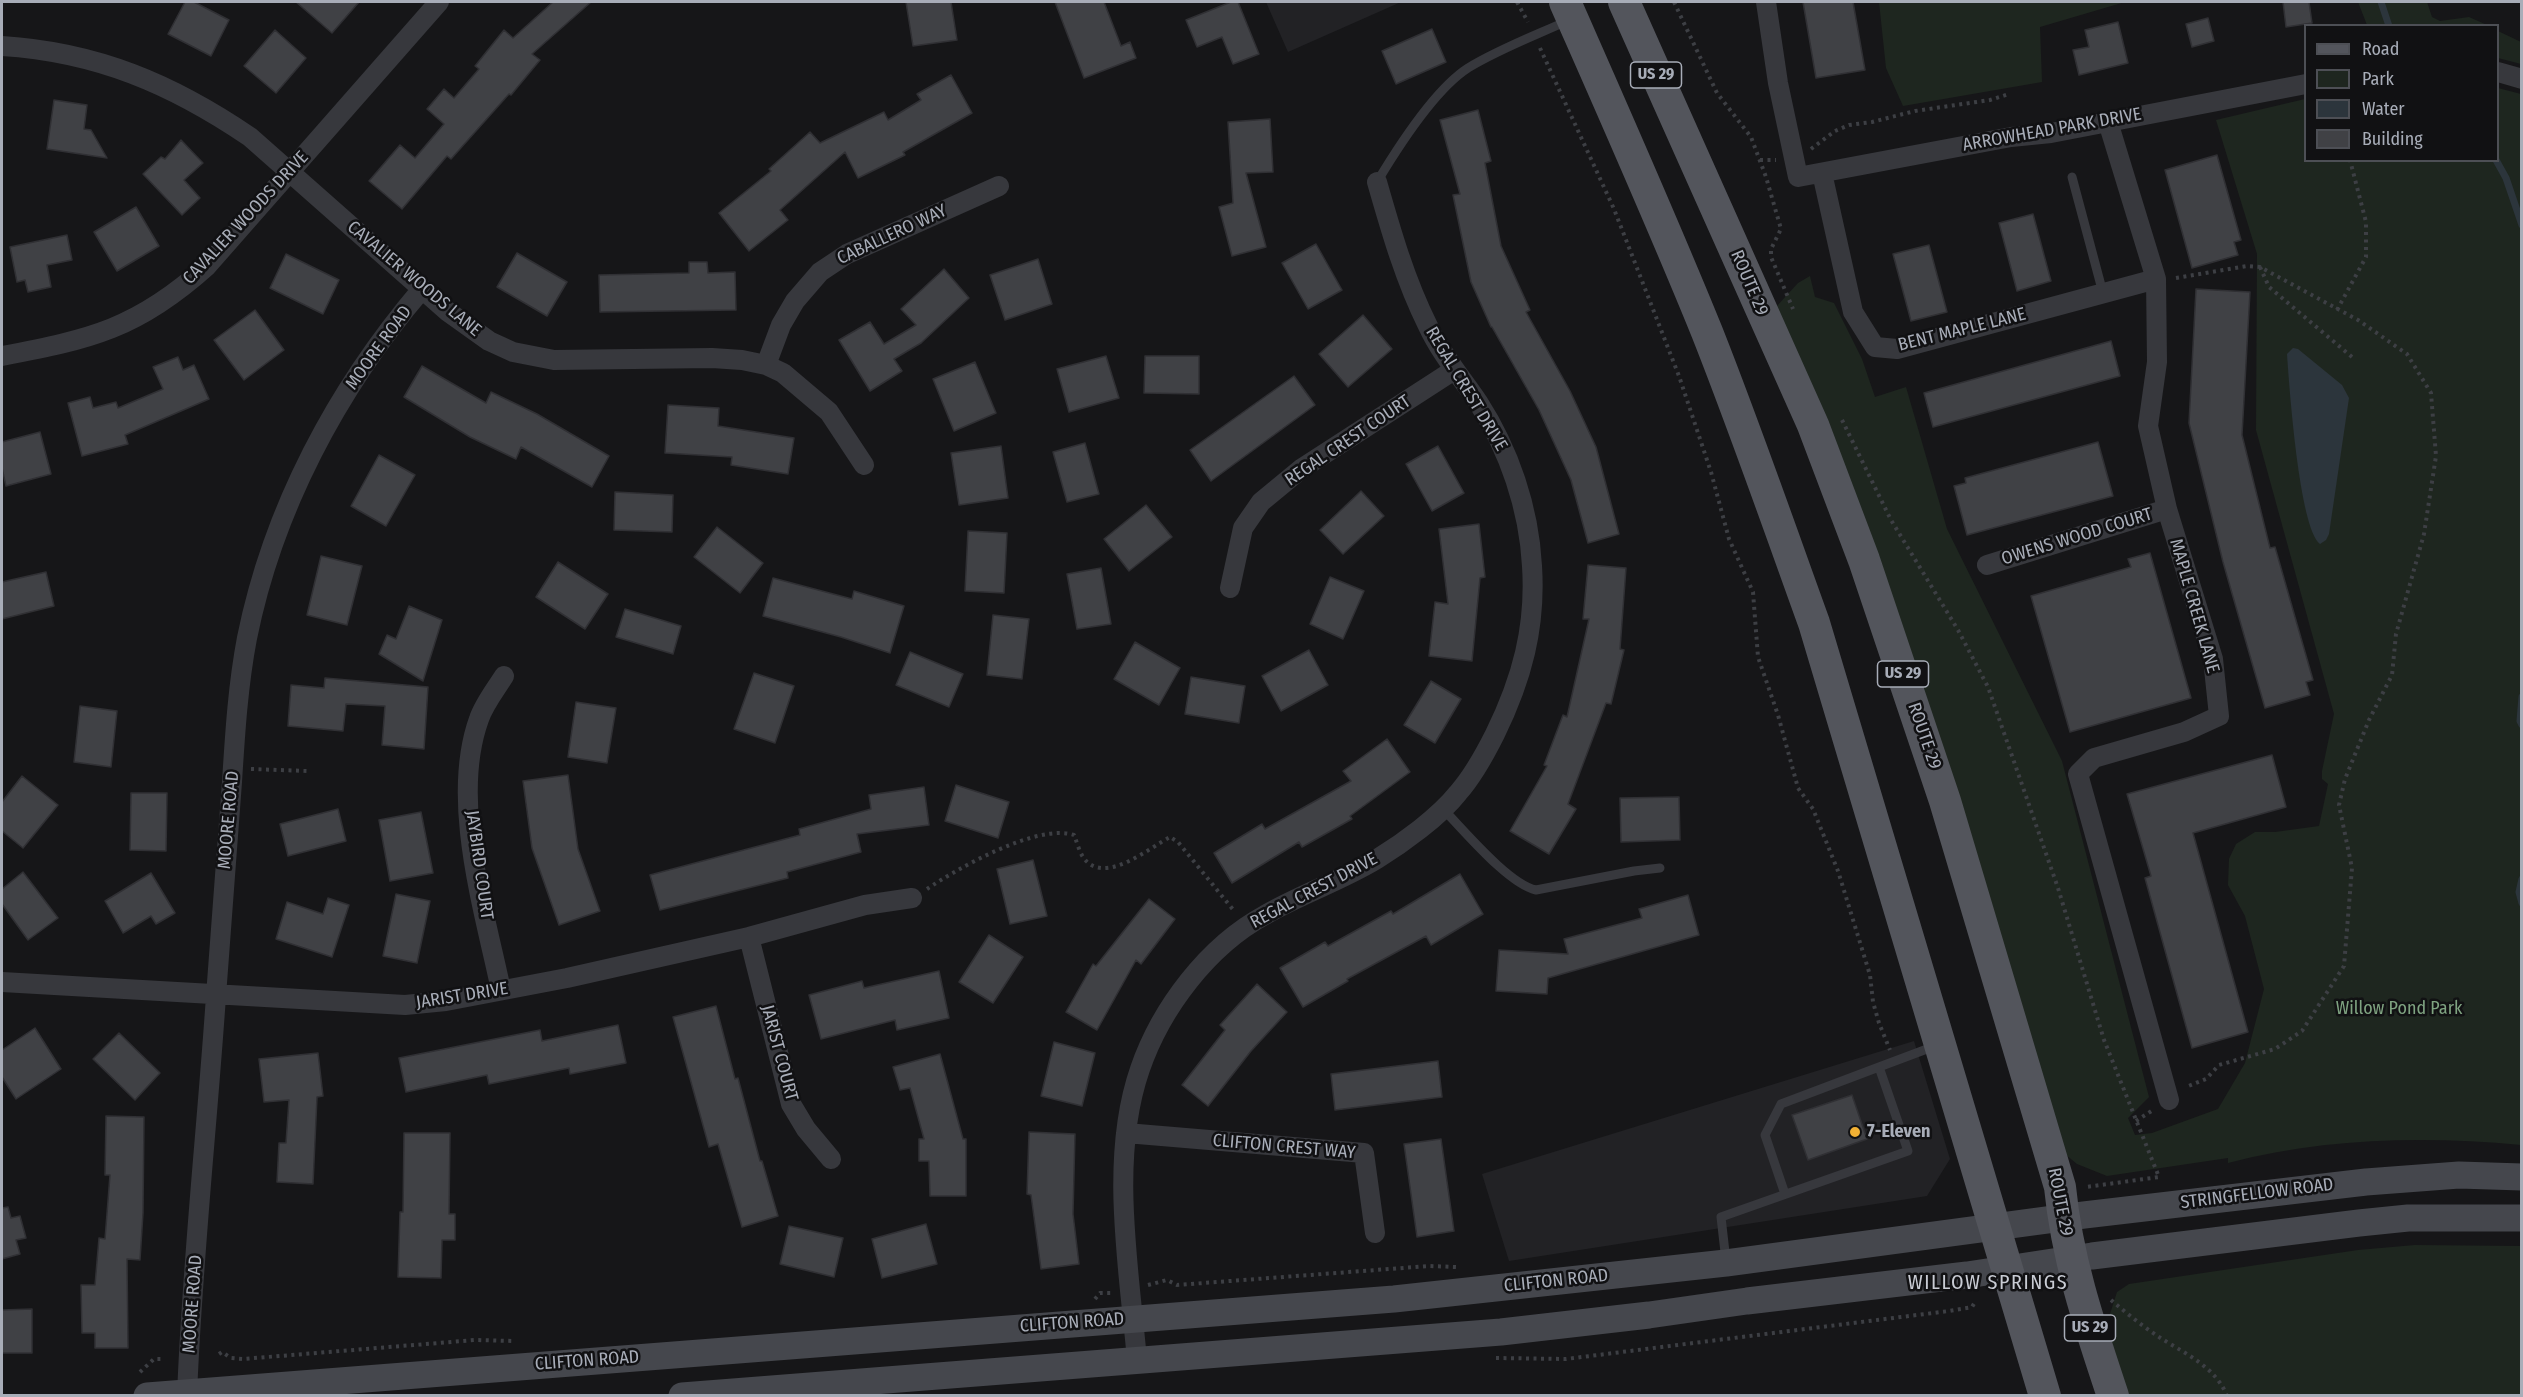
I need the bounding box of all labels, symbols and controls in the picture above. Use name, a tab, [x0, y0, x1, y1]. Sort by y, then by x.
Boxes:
legend	[2304, 24, 2499, 162]
text: Road	[2362, 38, 2399, 60]
road number: US 29	[1630, 62, 1682, 88]
text: Park	[2362, 68, 2394, 90]
text: Water	[2362, 98, 2405, 120]
street label: ARROWHEAD PARK DRIVE	[1961, 104, 2143, 156]
text: Building	[2362, 128, 2423, 150]
street label: CAVALIER WOODS DRIVE	[179, 147, 313, 289]
street label: CABALLERO WAY	[834, 200, 950, 270]
street label: CAVALIER WOODS LANE	[343, 217, 485, 341]
street label: ROUTE 29	[1726, 247, 1772, 319]
street label: MOORE ROAD	[341, 302, 417, 394]
street label: BENT MAPLE LANE	[1896, 304, 2028, 356]
street label: REGAL CREST DRIVE	[1420, 323, 1512, 455]
street label: REGAL CREST COURT	[1281, 391, 1415, 491]
street label: OWENS WOOD COURT	[1999, 504, 2155, 570]
street label: MAPLE CREEK LANE	[2164, 536, 2224, 676]
road number: US 29	[1878, 661, 1928, 687]
street label: ROUTE 29	[1903, 700, 1945, 772]
street label: MOORE ROAD	[214, 770, 244, 870]
street label: JAYBIRD COURT	[461, 809, 497, 921]
street label: REGAL CREST DRIVE	[1247, 848, 1381, 934]
street label: JARIST DRIVE	[415, 978, 509, 1014]
park label: Willow Pond Park	[2336, 998, 2462, 1020]
street label: JARIST COURT	[756, 1003, 802, 1103]
place label: 7-Eleven	[1867, 1121, 1930, 1143]
marker: 7-Eleven	[1848, 1125, 1862, 1139]
street label: CLIFTON CREST WAY	[1212, 1130, 1356, 1164]
street label: ROUTE 29	[2043, 1166, 2077, 1238]
street label: STRINGFELLOW ROAD	[2179, 1174, 2335, 1214]
street label: MOORE ROAD	[179, 1254, 207, 1354]
street label: CLIFTON ROAD	[1503, 1265, 1609, 1297]
district label: WILLOW SPRINGS	[1908, 1271, 2068, 1295]
street label: CLIFTON ROAD	[1019, 1309, 1125, 1337]
road number: US 29	[2064, 1315, 2116, 1341]
street label: CLIFTON ROAD	[534, 1347, 640, 1375]

